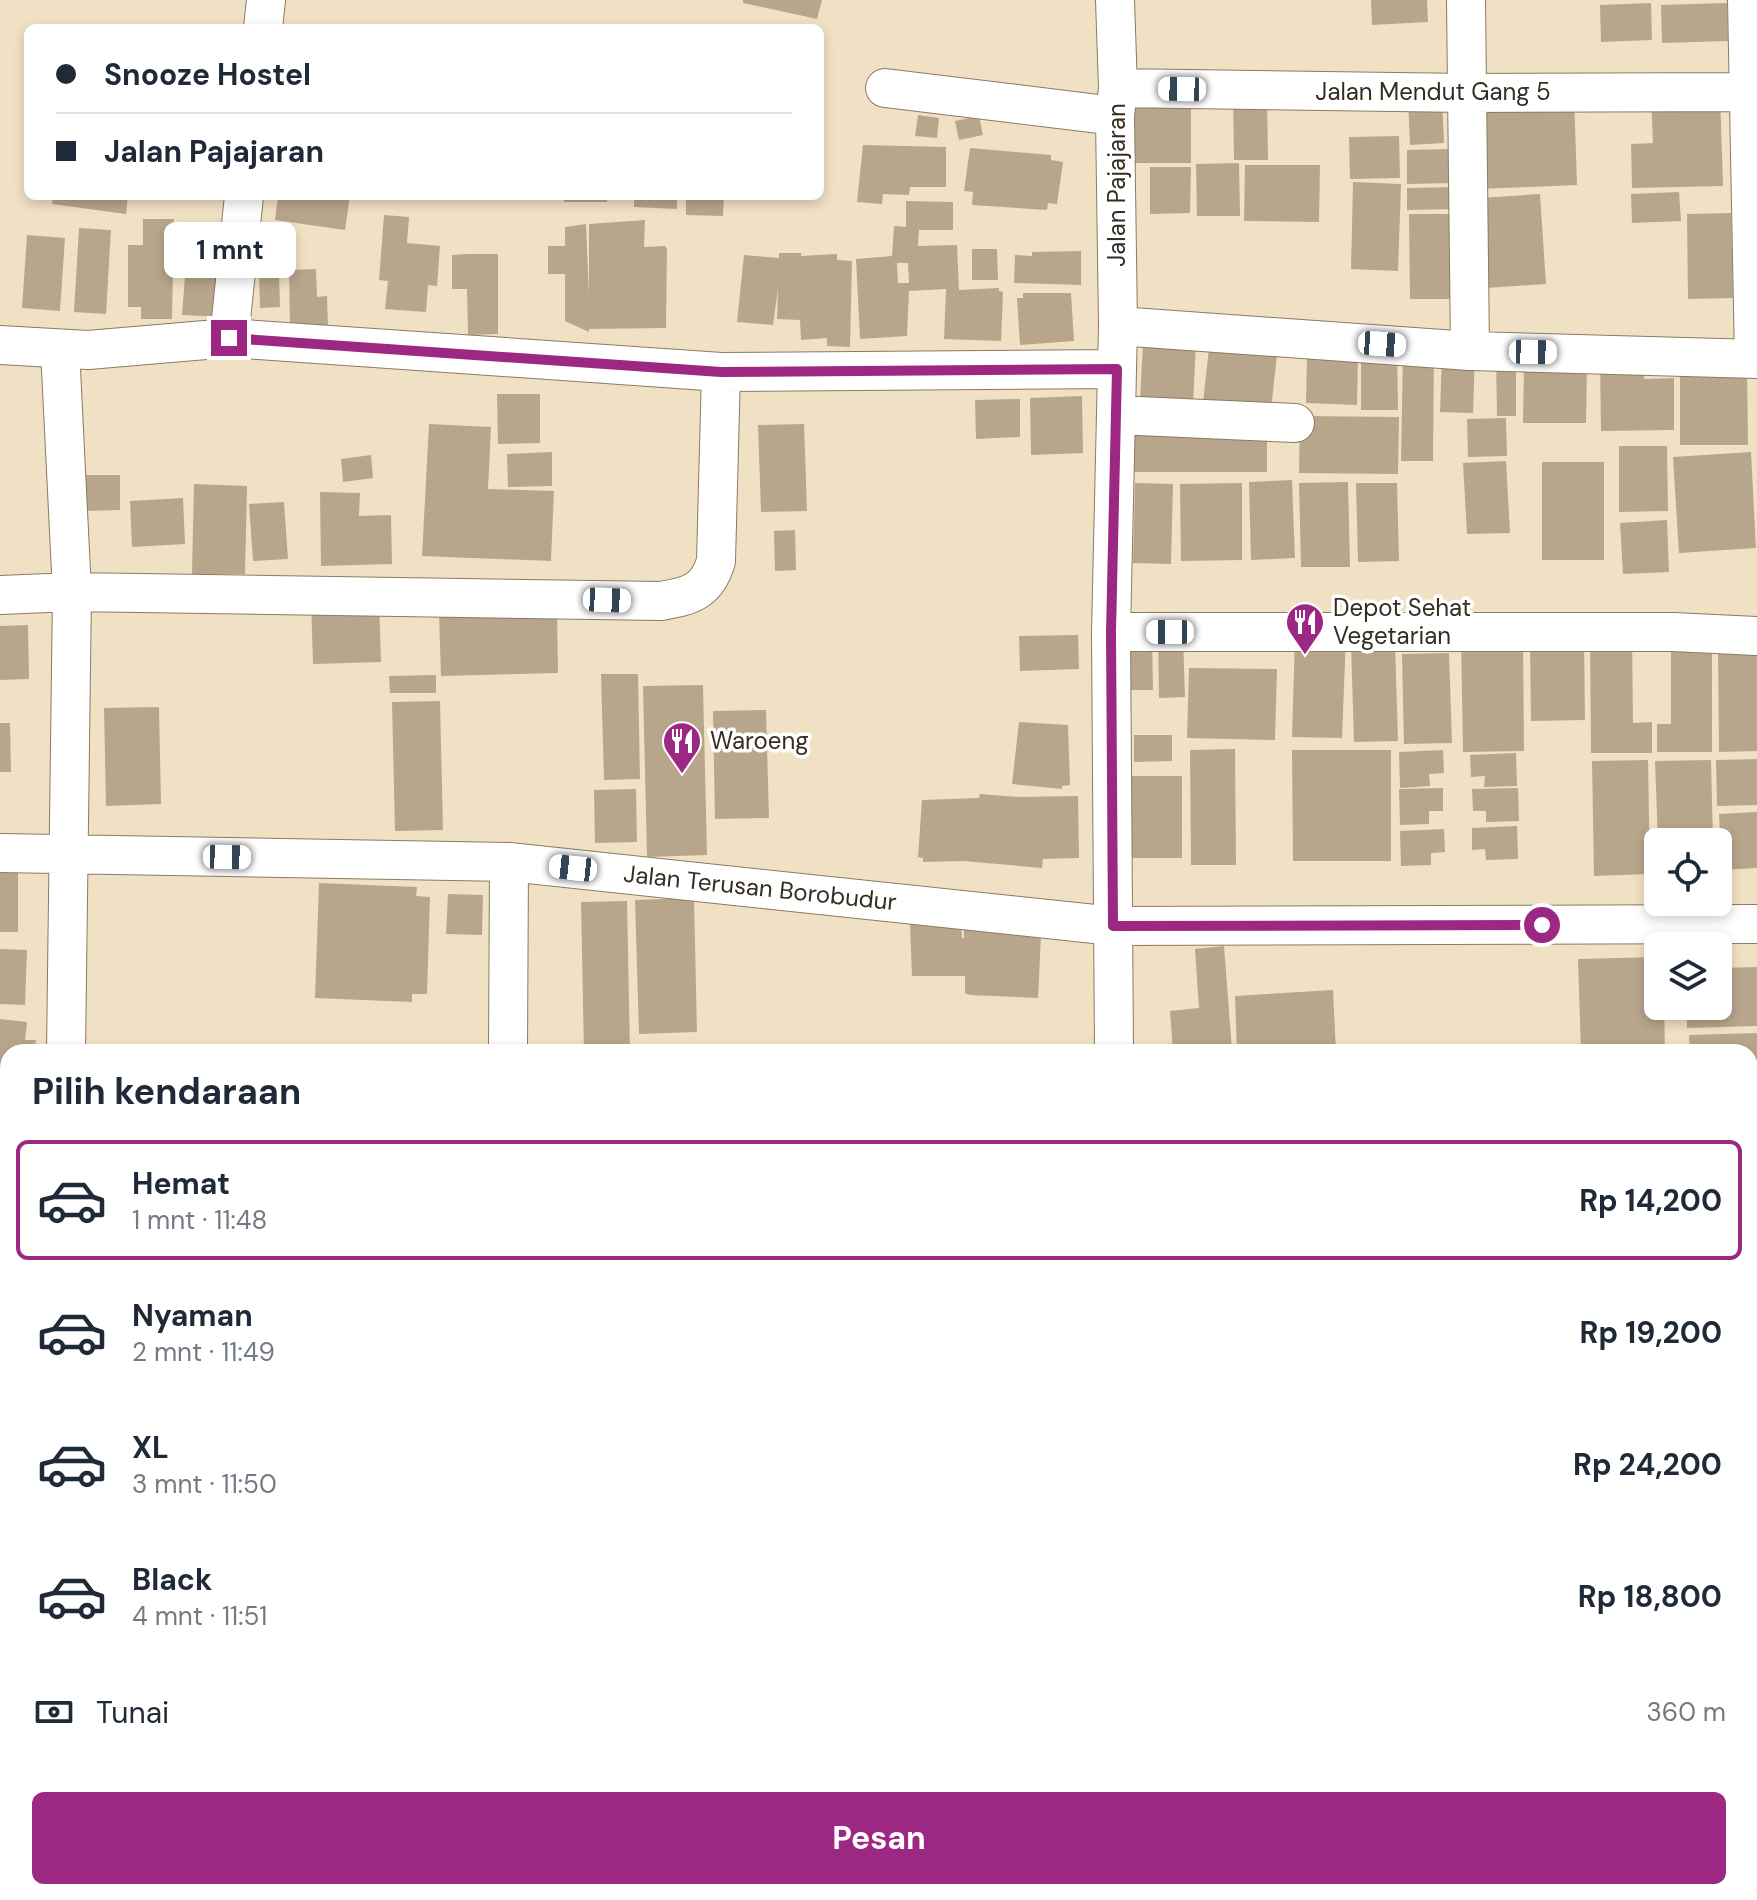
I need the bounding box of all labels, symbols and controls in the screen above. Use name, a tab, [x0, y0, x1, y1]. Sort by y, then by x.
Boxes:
text: Snooze Hostel	[104, 55, 311, 94]
street label: Jalan Mendut Gang 5	[1315, 76, 1551, 107]
car	[1158, 77, 1206, 101]
street label: Jalan Pajajaran	[1101, 103, 1132, 267]
text: Jalan Pajajaran	[104, 132, 324, 171]
callout: 1 mnt	[163, 222, 295, 278]
text: 1 mnt	[196, 233, 264, 267]
route end	[211, 320, 247, 356]
car	[1357, 330, 1407, 358]
car	[1509, 340, 1557, 364]
car	[583, 587, 631, 613]
place label: Depot Sehat Vegetarian	[1333, 592, 1471, 651]
restaurant icon: Depot Sehat Vegetarian	[1284, 601, 1326, 656]
car	[1146, 620, 1194, 644]
restaurant icon: Waroeng	[661, 720, 703, 775]
place label: Waroeng	[710, 725, 809, 756]
map controls	[1644, 828, 1732, 1020]
button: locate	[1644, 828, 1732, 916]
car	[203, 845, 251, 869]
car	[548, 854, 598, 882]
street label: Jalan Terusan Borobudur	[622, 858, 898, 917]
route start	[1524, 907, 1560, 943]
button: layers	[1644, 932, 1732, 1020]
text: Pilih kendaraan	[32, 1068, 301, 1115]
icon: car	[36, 1164, 108, 1236]
text: Hemat	[132, 1164, 230, 1203]
text: Rp 14,200	[1579, 1181, 1722, 1220]
text: 1 mnt · 11:48	[132, 1203, 267, 1237]
icon: car	[36, 1296, 108, 1368]
text: Nyaman	[132, 1296, 253, 1335]
text: Rp 19,200	[1580, 1313, 1722, 1352]
text: 2 mnt · 11:49	[132, 1335, 275, 1369]
icon: car	[36, 1428, 108, 1500]
text: XL	[132, 1428, 169, 1467]
text: Rp 24,200	[1573, 1445, 1722, 1484]
text: 3 mnt · 11:50	[132, 1467, 277, 1501]
icon: car	[36, 1560, 108, 1632]
text: Black	[132, 1560, 212, 1599]
text: Rp 18,800	[1578, 1577, 1722, 1616]
text: 4 mnt · 11:51	[132, 1599, 267, 1633]
icon: cash	[32, 1690, 76, 1734]
text: Tunai	[96, 1693, 169, 1732]
text: 360 m	[1646, 1695, 1726, 1729]
button: Pesan	[32, 1792, 1726, 1884]

